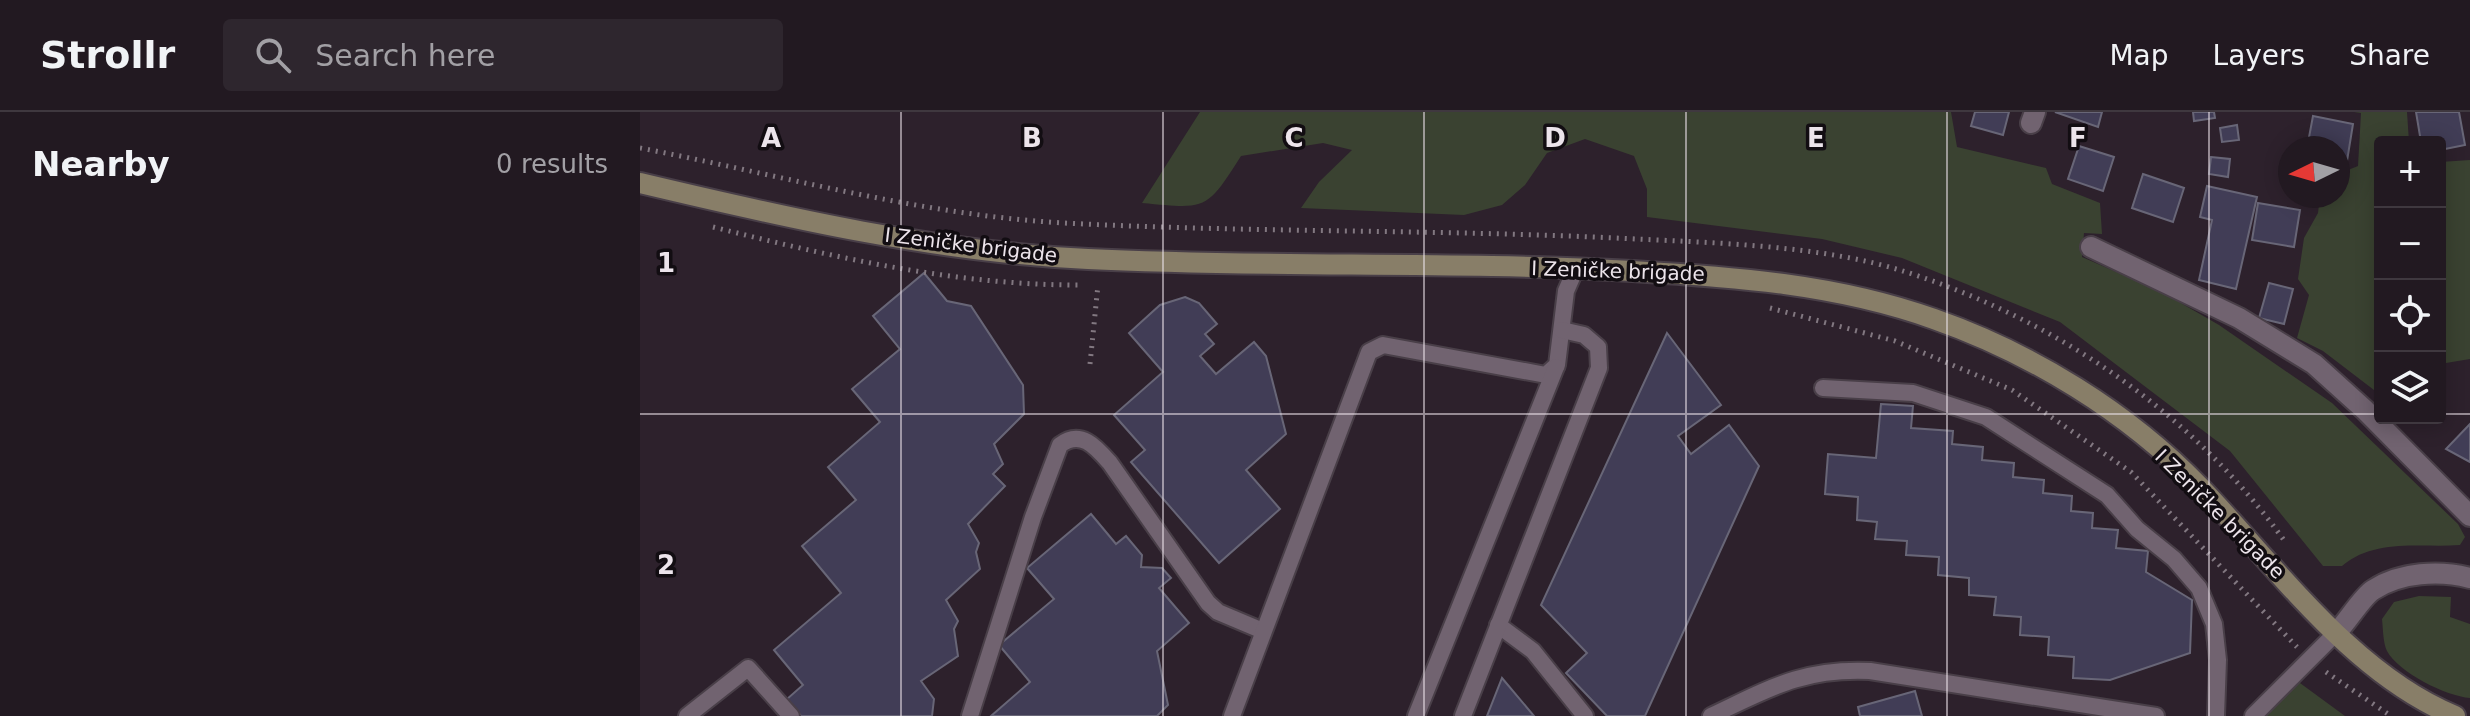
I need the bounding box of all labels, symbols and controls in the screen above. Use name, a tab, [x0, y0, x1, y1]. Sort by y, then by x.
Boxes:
search box	[223, 19, 783, 91]
text: Strollr	[40, 33, 175, 77]
icon: search	[251, 33, 295, 77]
text: Search here	[315, 38, 495, 73]
text: Map	[2109, 39, 2169, 72]
text: Layers	[2213, 39, 2305, 72]
text: Share	[2349, 39, 2430, 72]
text: A	[761, 123, 781, 153]
text: B	[1022, 123, 1042, 153]
text: C	[1284, 123, 1304, 153]
text: D	[1544, 123, 1566, 153]
text: E	[1807, 123, 1825, 153]
text: F	[2069, 123, 2087, 153]
north arrow	[2278, 136, 2350, 208]
map controls	[2374, 136, 2446, 424]
button: +	[2374, 136, 2446, 208]
text: Nearby	[32, 144, 170, 184]
text: 0 results	[496, 149, 608, 179]
button: −	[2374, 208, 2446, 280]
street label: I Zeničke brigade	[883, 223, 1059, 267]
text: 1	[657, 248, 675, 278]
street label: I Zeničke brigade	[1531, 256, 1705, 286]
button: locate	[2374, 280, 2446, 352]
button: layers	[2374, 352, 2446, 424]
street label: I Zeničke brigade	[2150, 444, 2290, 584]
text: 2	[657, 550, 675, 580]

